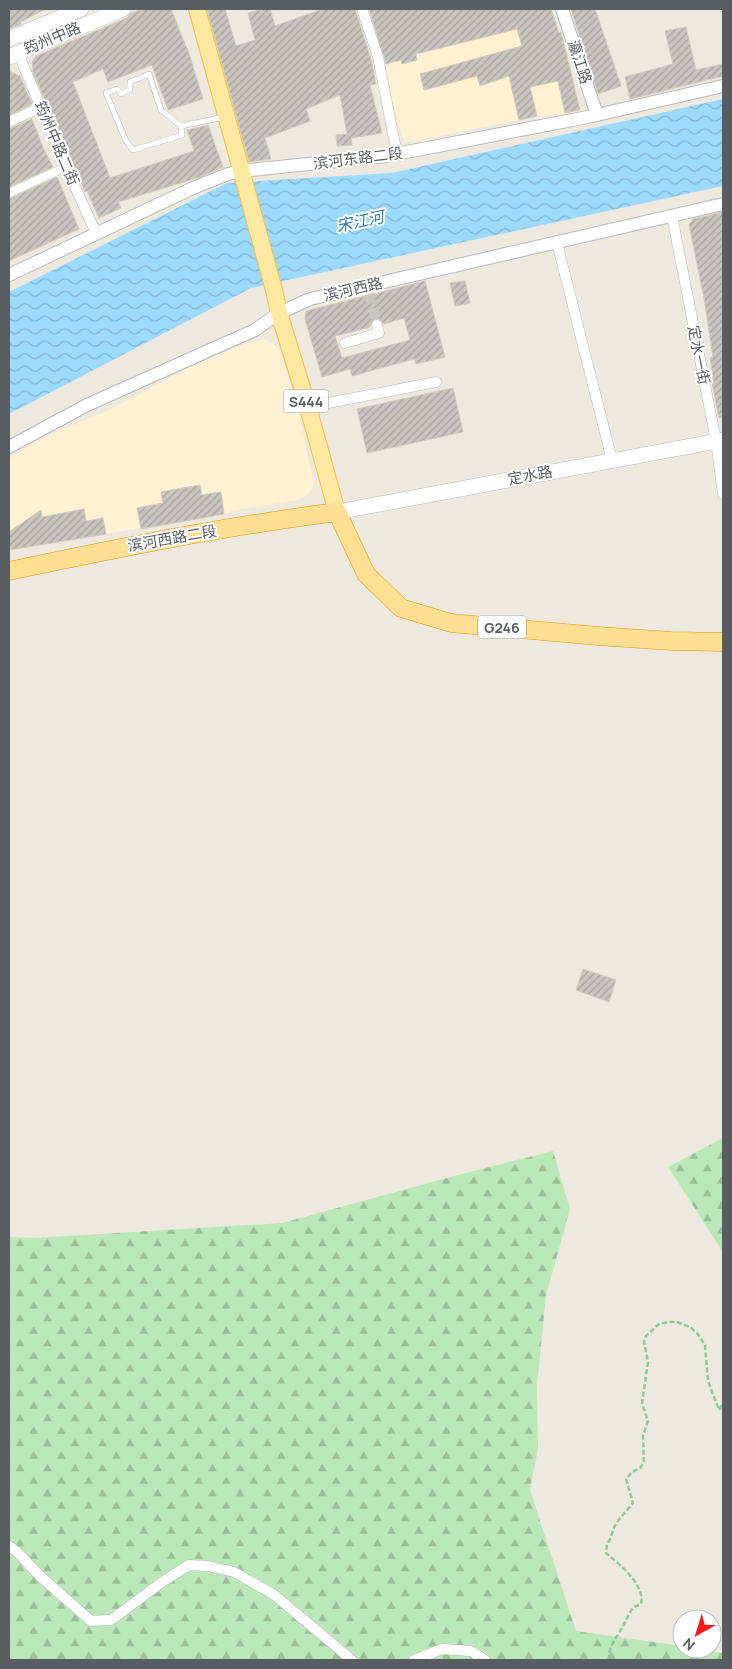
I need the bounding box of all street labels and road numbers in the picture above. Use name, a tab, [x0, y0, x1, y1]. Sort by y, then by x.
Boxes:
street label: 筠州中路	[20, 17, 84, 59]
street label: 瀛江路	[563, 37, 597, 87]
street label: 筠州中路二街	[30, 97, 84, 189]
street label: 滨河东路二段	[312, 142, 404, 174]
street label: 滨河西路	[321, 272, 385, 306]
street label: 定水一街	[683, 324, 715, 386]
road number: S444	[284, 390, 328, 412]
street label: 定水路	[506, 460, 554, 490]
street label: 滨河西路二段	[126, 520, 218, 556]
road number: G246	[478, 616, 526, 638]

